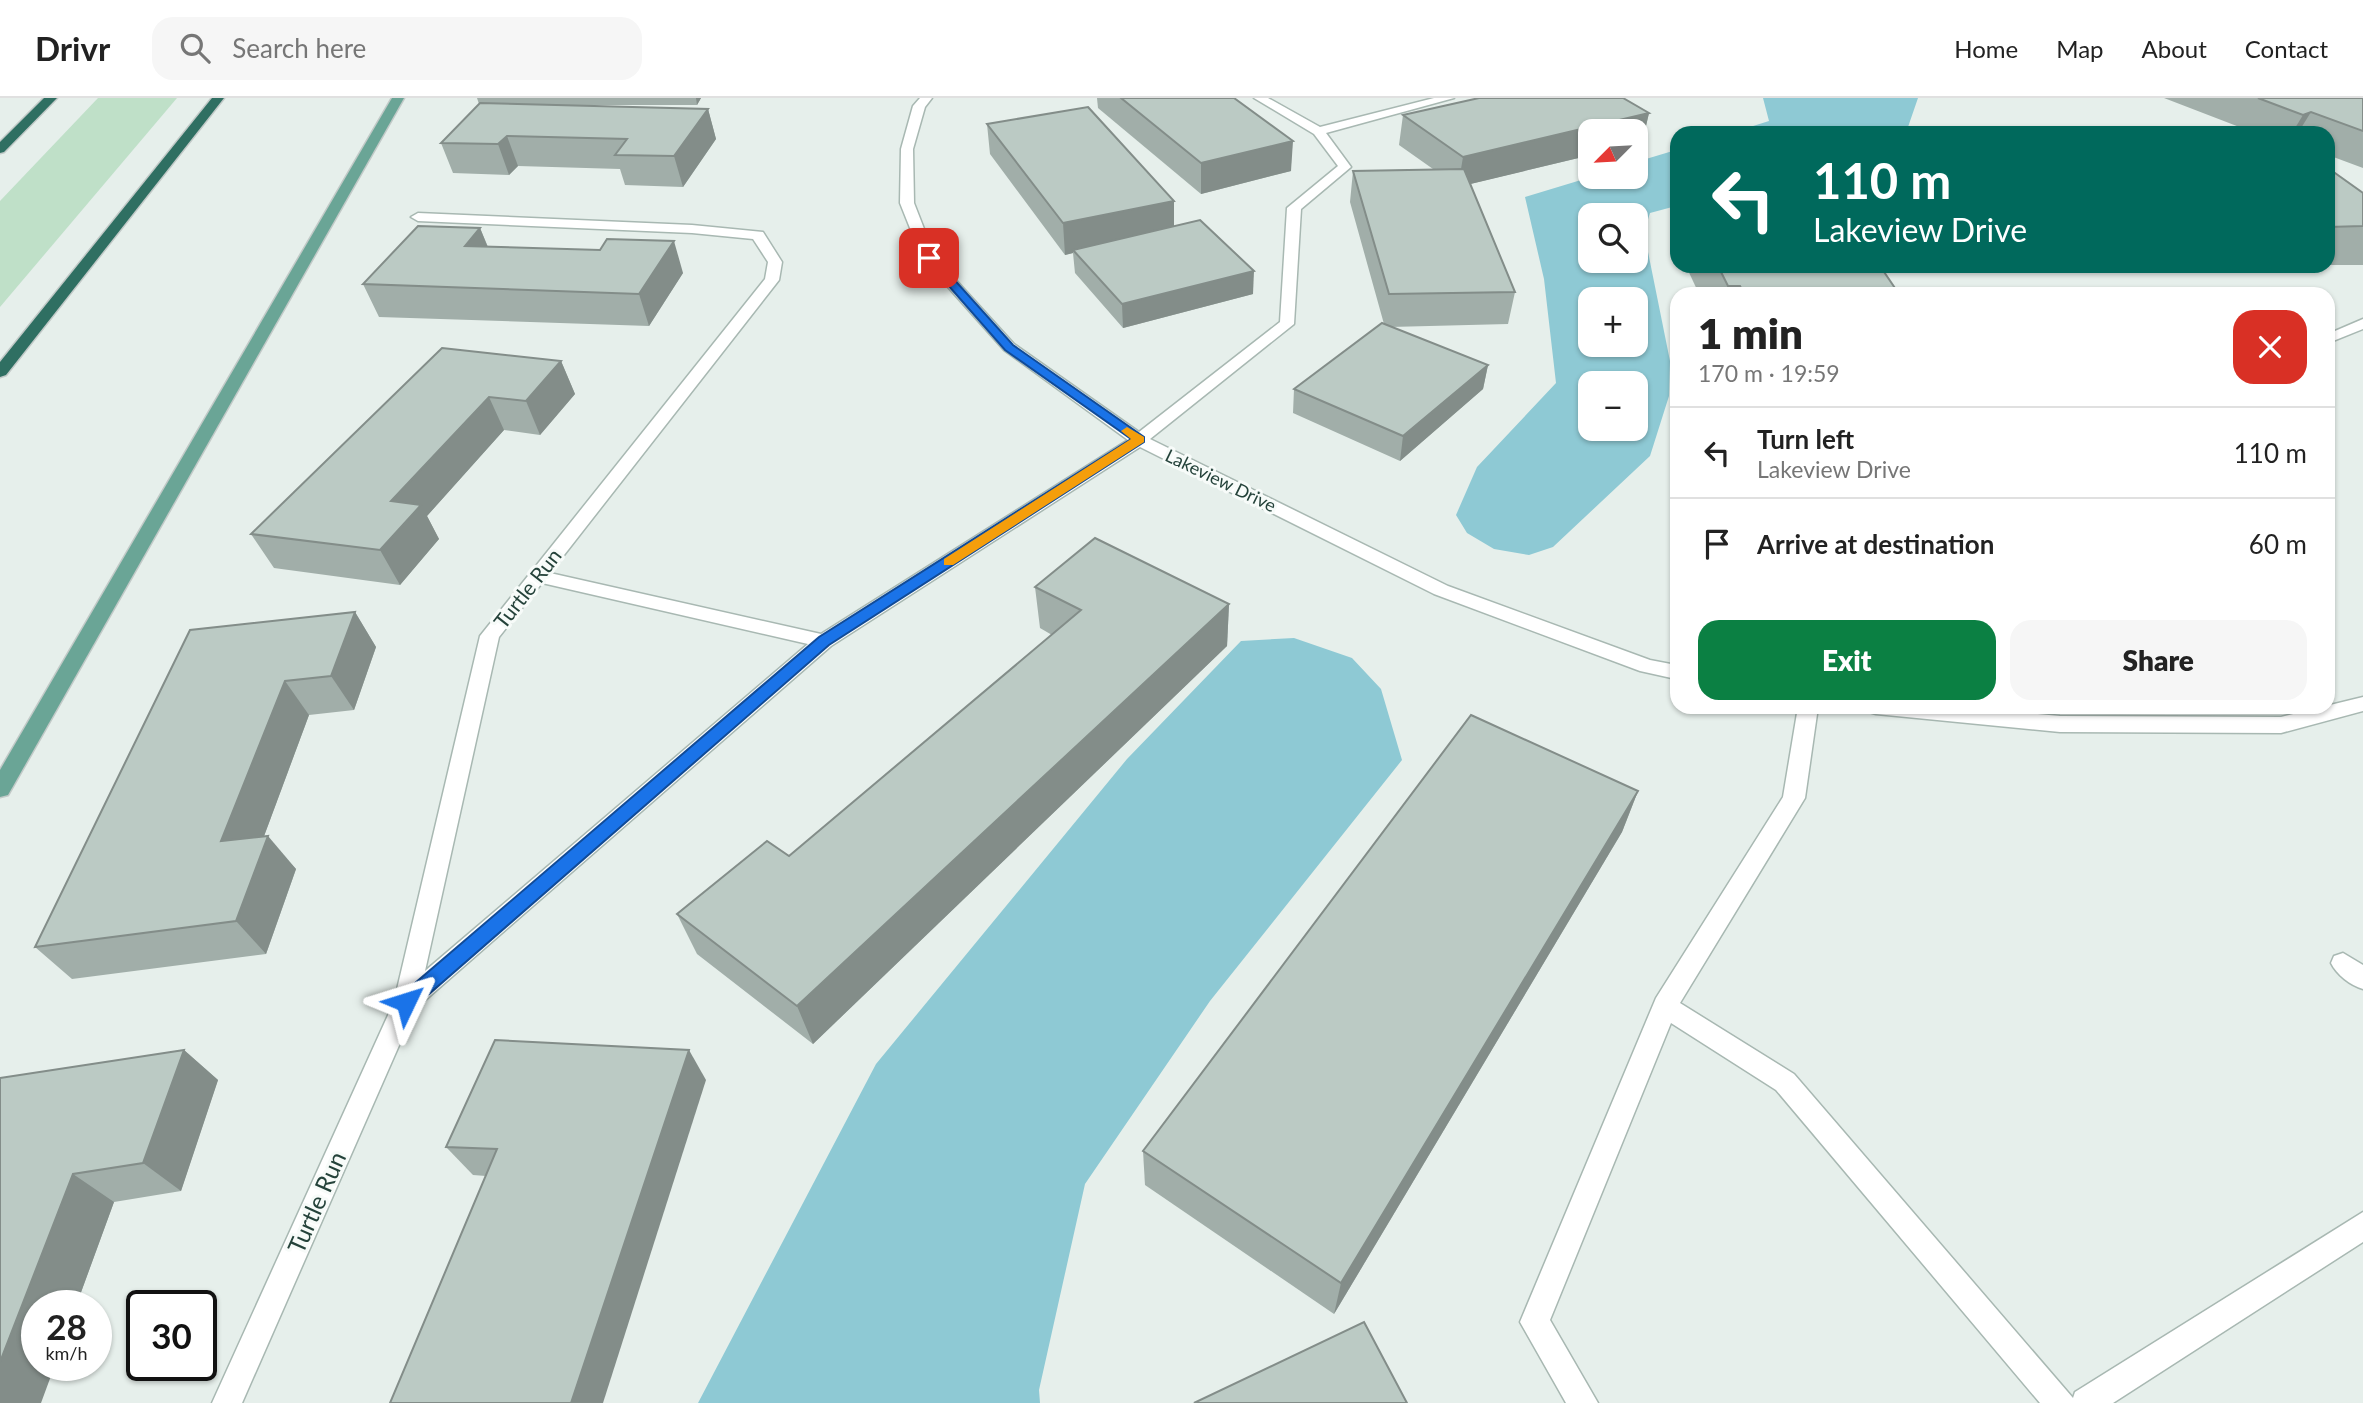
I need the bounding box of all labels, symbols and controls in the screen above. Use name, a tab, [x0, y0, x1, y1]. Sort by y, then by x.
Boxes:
search box	[152, 17, 642, 80]
text: Drivr	[35, 28, 110, 68]
icon: search	[176, 29, 214, 67]
text: Search here	[232, 32, 366, 64]
text: Home	[1954, 34, 2018, 63]
text: Map	[2056, 34, 2104, 63]
text: About	[2142, 34, 2207, 63]
text: Contact	[2245, 34, 2328, 63]
north arrow	[1578, 119, 1648, 189]
map controls	[1578, 119, 1648, 441]
text: 110 m	[1813, 151, 1951, 209]
icon: left	[1698, 154, 1789, 245]
button: search	[1578, 203, 1648, 273]
text: Lakeview Drive	[1813, 210, 2027, 249]
pin	[899, 228, 959, 288]
icon: arrive	[910, 239, 948, 277]
button: +	[1578, 287, 1648, 357]
text: 1 min	[1698, 308, 1803, 358]
button: close	[2233, 310, 2307, 384]
text: 170 m · 19:59	[1698, 359, 1840, 387]
button: −	[1578, 371, 1648, 441]
text: Turn left	[1757, 423, 1854, 455]
icon: left	[1698, 434, 1736, 472]
text: 110 m	[2234, 437, 2307, 469]
street label: Lakeview Drive	[1162, 444, 1280, 516]
text: Lakeview Drive	[1757, 455, 1911, 483]
icon: arrive	[1698, 525, 1736, 563]
text: Arrive at destination	[1757, 528, 1994, 560]
text: 60 m	[2249, 528, 2307, 560]
street label: Turtle Run	[488, 543, 566, 633]
button: Exit	[1698, 620, 1996, 700]
button: Share	[2010, 620, 2307, 700]
position arrow	[369, 965, 443, 1039]
street label: Turtle Run	[281, 1147, 351, 1257]
speed limit sign: 30	[126, 1290, 217, 1381]
text: 28	[46, 1305, 87, 1347]
text: km/h	[45, 1342, 88, 1364]

